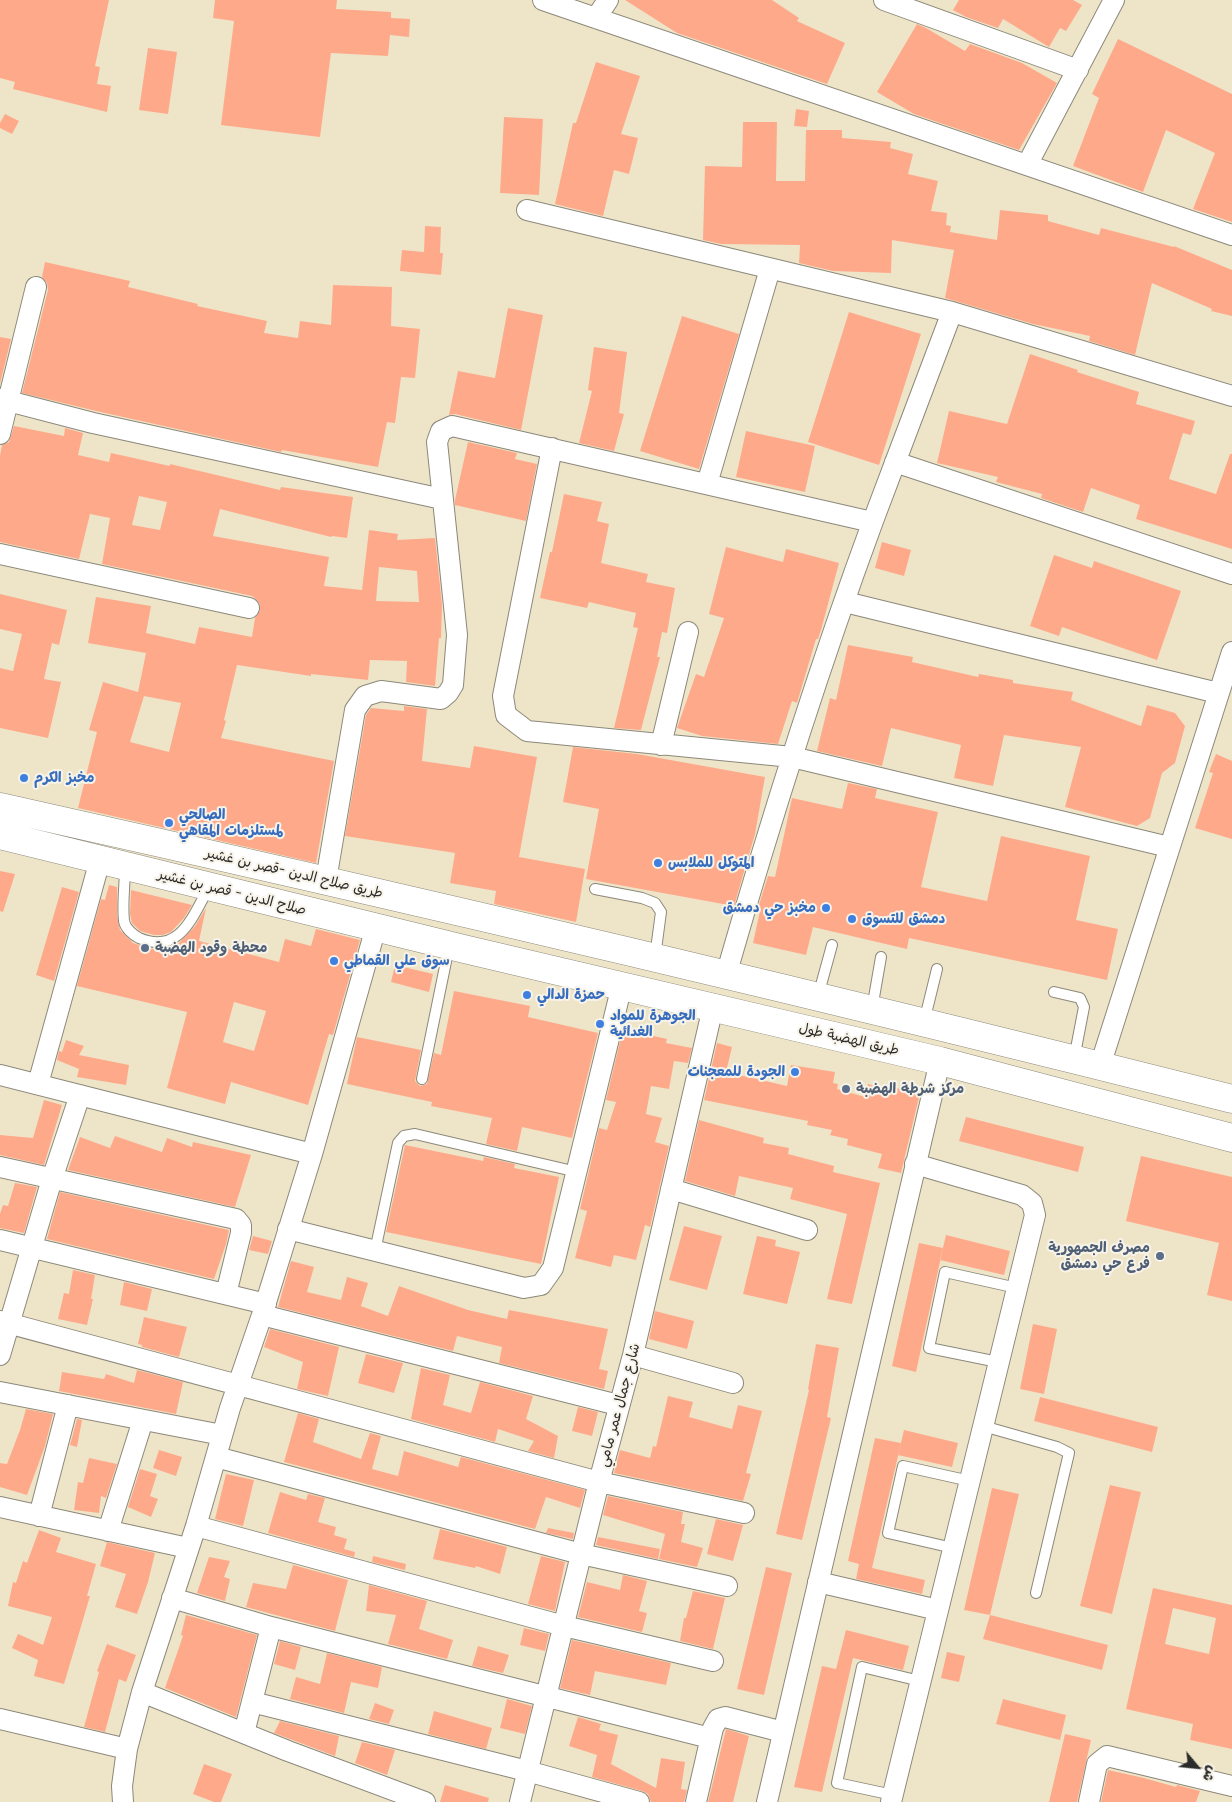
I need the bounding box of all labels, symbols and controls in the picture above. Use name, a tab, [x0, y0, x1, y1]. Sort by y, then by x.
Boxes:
place label: مخبز الكرم	[34, 770, 94, 786]
marker: مخبز الكرم	[18, 772, 30, 784]
place label: الصالحي لمستلزمات المقاهي	[179, 807, 283, 840]
marker: الصالحي لمستلزمات المقاهي	[163, 817, 175, 829]
street label: طريق صلاح الدين -قصر بن غشير	[204, 844, 384, 902]
place label: المتوكل للملابس	[668, 855, 754, 871]
marker: المتوكل للملابس	[652, 857, 664, 869]
street label: صلاح الدين - قصر بن غشير	[156, 865, 308, 919]
place label: مخبز حي دمشق	[723, 900, 816, 916]
marker: مخبز حي دمشق	[820, 902, 832, 914]
place label: دمشق للتسوق	[862, 911, 945, 927]
marker: دمشق للتسوق	[846, 913, 858, 925]
place label: محطة وقود الهضبة	[155, 940, 267, 956]
marker: محطة وقود الهضبة	[139, 942, 151, 954]
place label: سوق علي القماطي	[344, 953, 449, 969]
marker: سوق علي القماطي	[328, 955, 340, 967]
place label: حمزة الدالي	[537, 987, 605, 1003]
marker: حمزة الدالي	[521, 989, 533, 1001]
place label: الجوهرة للمواد الغدائية	[610, 1008, 696, 1040]
marker: الجوهرة للمواد الغدائية	[594, 1018, 606, 1030]
street label: طريق الهضبة طول	[797, 1019, 901, 1059]
place label: الجودة للمعجنات	[688, 1064, 785, 1080]
marker: الجودة للمعجنات	[789, 1066, 801, 1078]
place label: مركز شرطة الهضبة	[856, 1081, 964, 1097]
marker: مركز شرطة الهضبة	[840, 1083, 852, 1095]
place label: مصرف الجمهورية فرع حي دمشق	[1048, 1240, 1150, 1272]
marker: مصرف الجمهورية فرع حي دمشق	[1154, 1250, 1166, 1262]
street label: شارع جمال عمر مامي	[594, 1341, 644, 1469]
north arrow	[1172, 1742, 1222, 1792]
text: ش	[1199, 1763, 1223, 1786]

